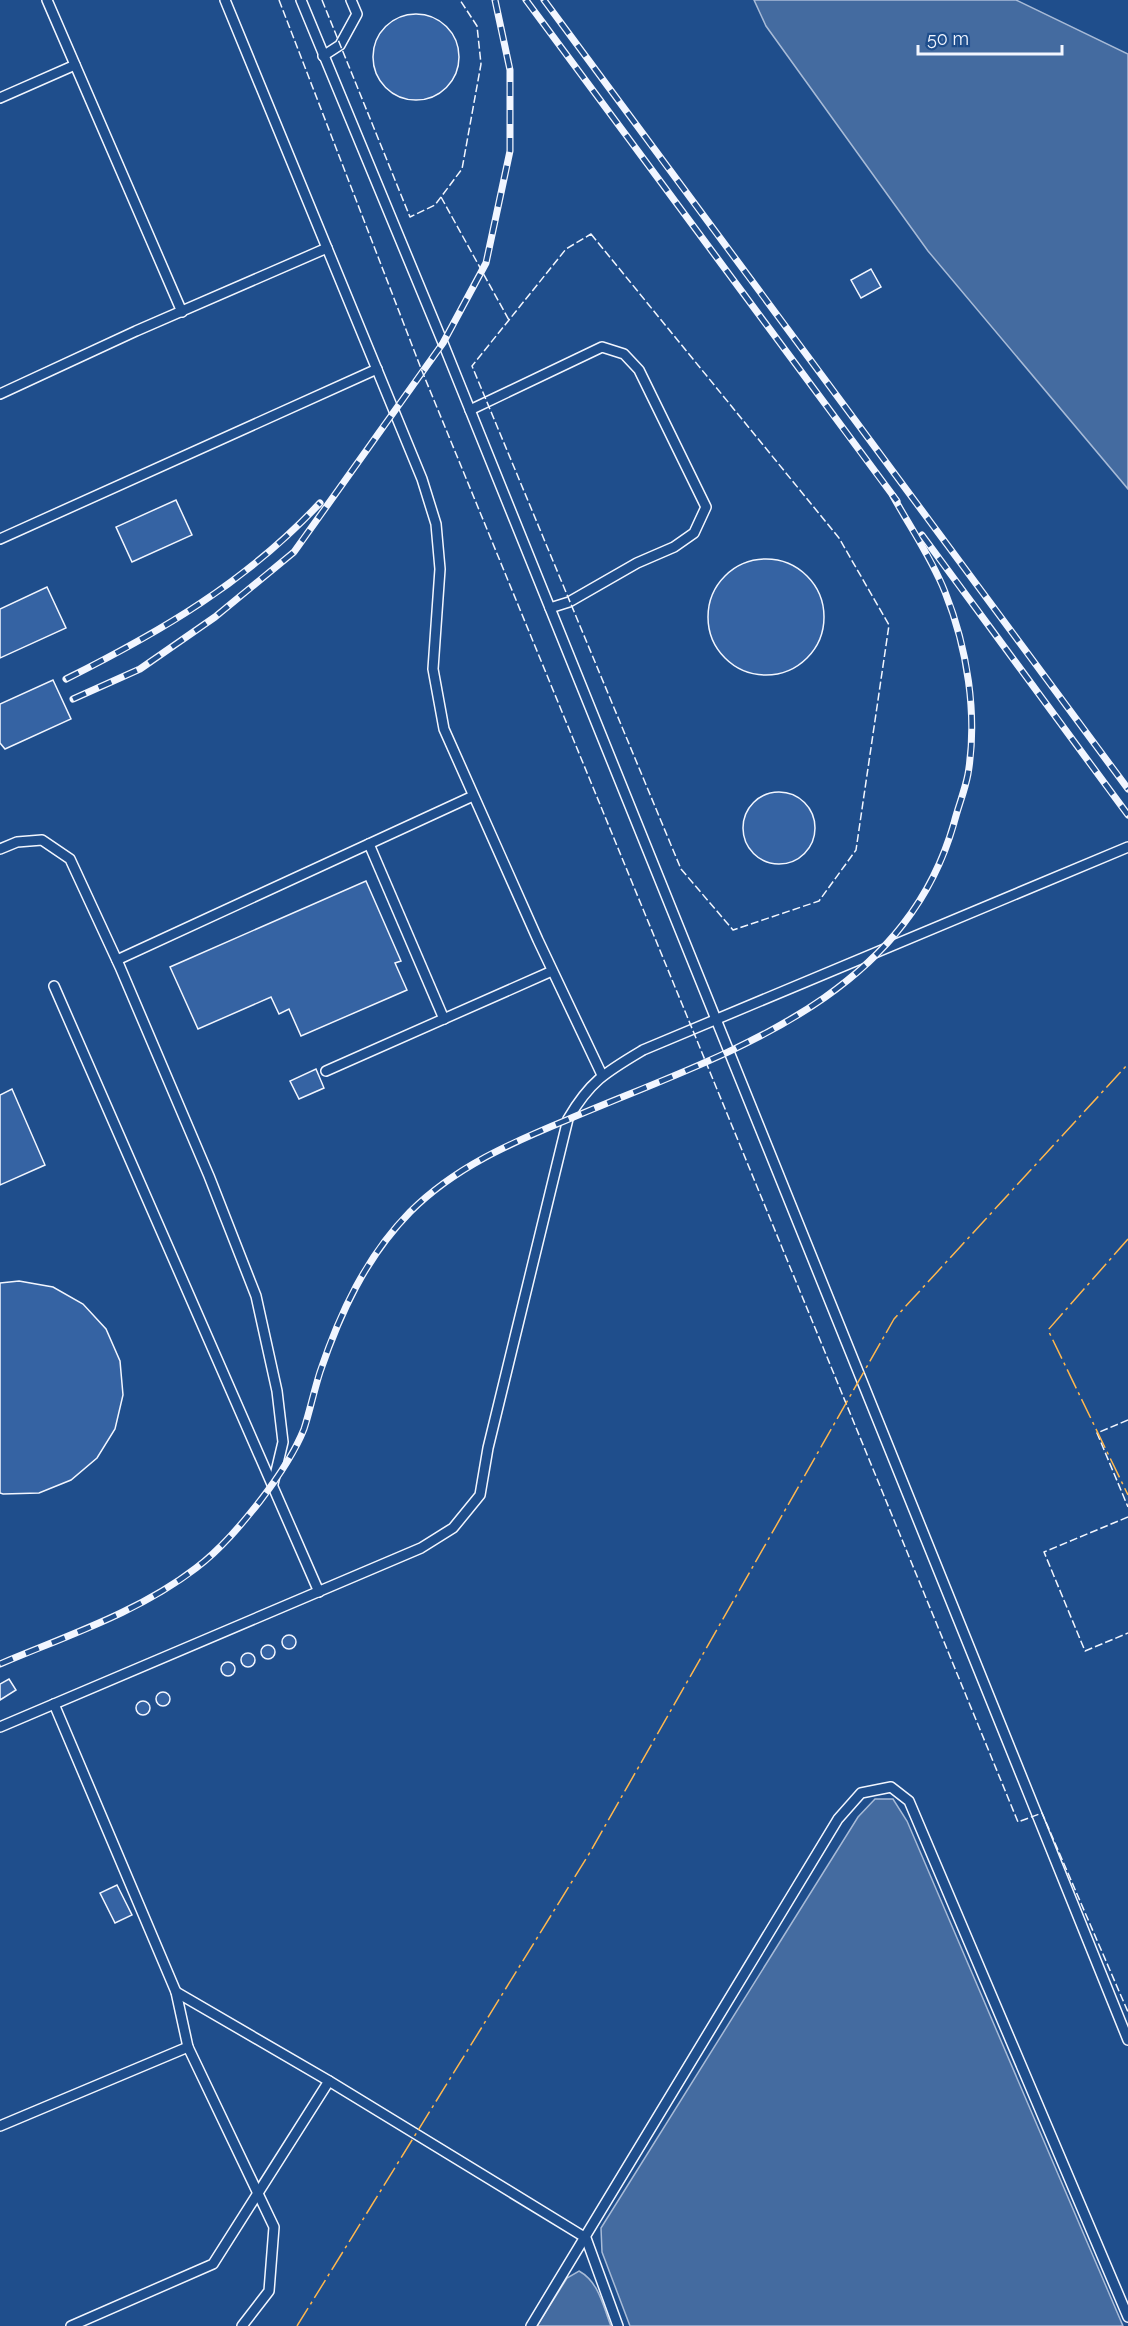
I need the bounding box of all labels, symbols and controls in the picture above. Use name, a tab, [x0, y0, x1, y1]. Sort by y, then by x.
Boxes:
scale bar	[918, 18, 1062, 56]
text: 50 m	[927, 28, 969, 49]

